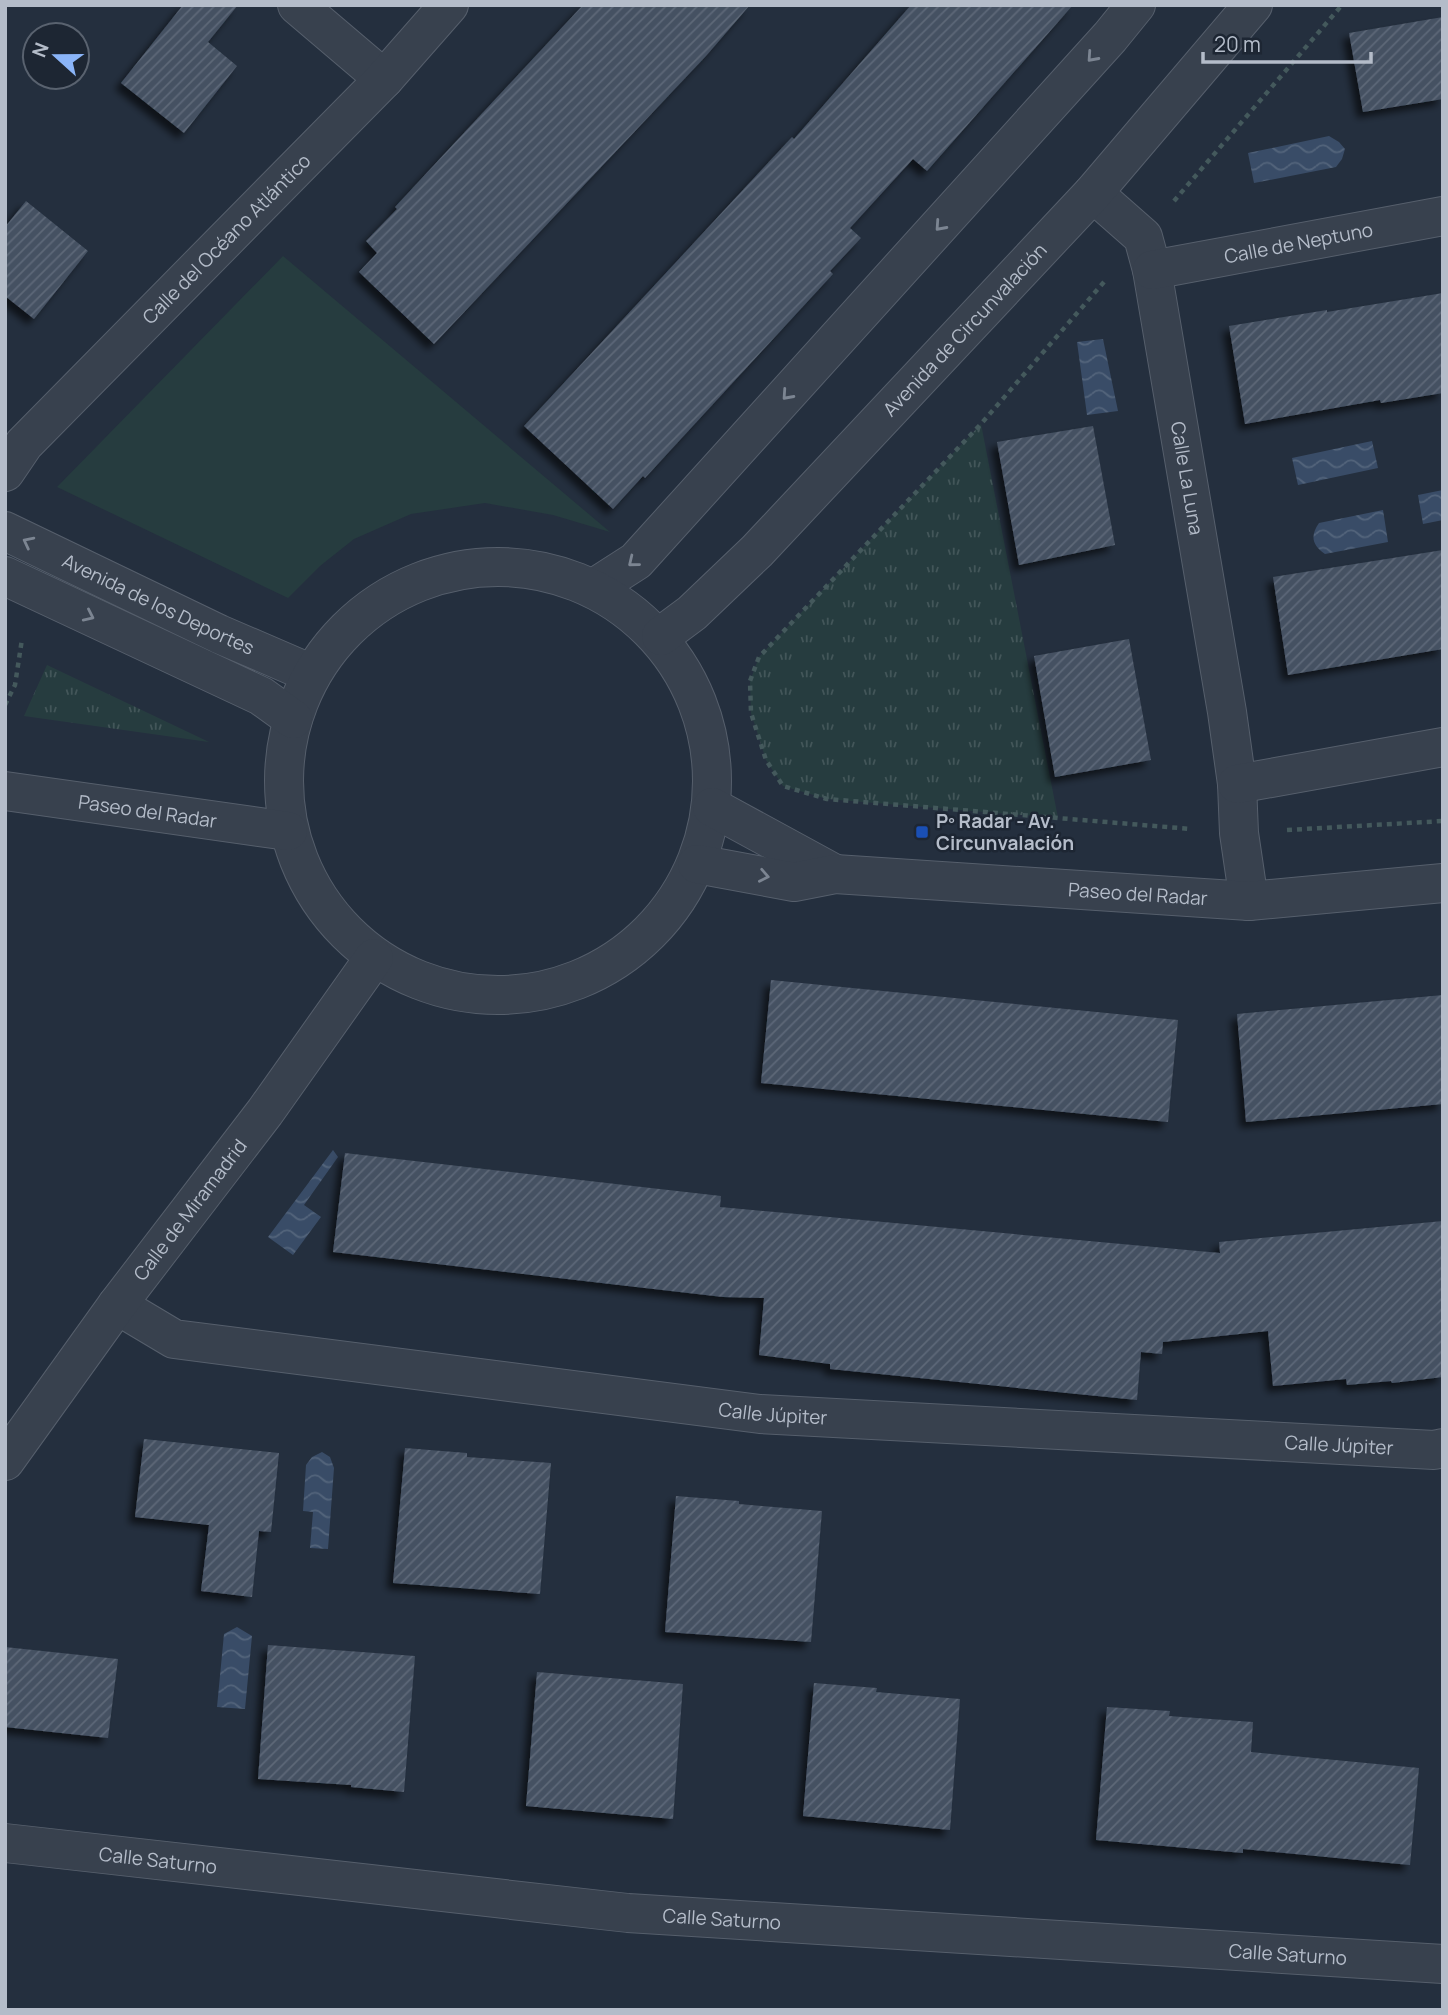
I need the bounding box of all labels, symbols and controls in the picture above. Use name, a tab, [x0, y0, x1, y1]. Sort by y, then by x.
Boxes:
north arrow	[21, 21, 91, 91]
scale bar	[1203, 21, 1371, 65]
text: 20 m	[1214, 30, 1261, 58]
text: N	[26, 39, 55, 61]
one-way arrow	[1088, 49, 1100, 62]
street label: Calle del Océano Atlántico	[136, 148, 316, 330]
street label: Calle de Neptuno	[1222, 216, 1375, 269]
one-way arrow	[936, 218, 948, 231]
street label: Avenida de Circunvalación	[877, 237, 1052, 422]
one-way arrow	[783, 387, 795, 400]
street label: Calle La Luna	[1165, 419, 1210, 537]
one-way arrow	[23, 537, 35, 551]
street label: Avenida de los Deportes	[58, 548, 258, 661]
one-way arrow	[628, 553, 640, 566]
one-way arrow	[82, 608, 94, 622]
street label: Paseo del Radar	[77, 789, 219, 834]
place label: Pº Radar - Av. Circunvalación	[936, 808, 1074, 856]
marker: Pº Radar - Av. Circunvalación	[914, 824, 930, 840]
one-way arrow	[758, 868, 770, 883]
street label: Paseo del Radar	[1067, 876, 1209, 911]
street label: Calle de Miramadrid	[127, 1134, 253, 1286]
street label: Calle Júpiter	[717, 1396, 828, 1431]
street label: Calle Júpiter	[1284, 1429, 1394, 1461]
street label: Calle Saturno	[98, 1841, 218, 1880]
street label: Calle Saturno	[662, 1902, 782, 1936]
street label: Calle Saturno	[1228, 1938, 1348, 1971]

